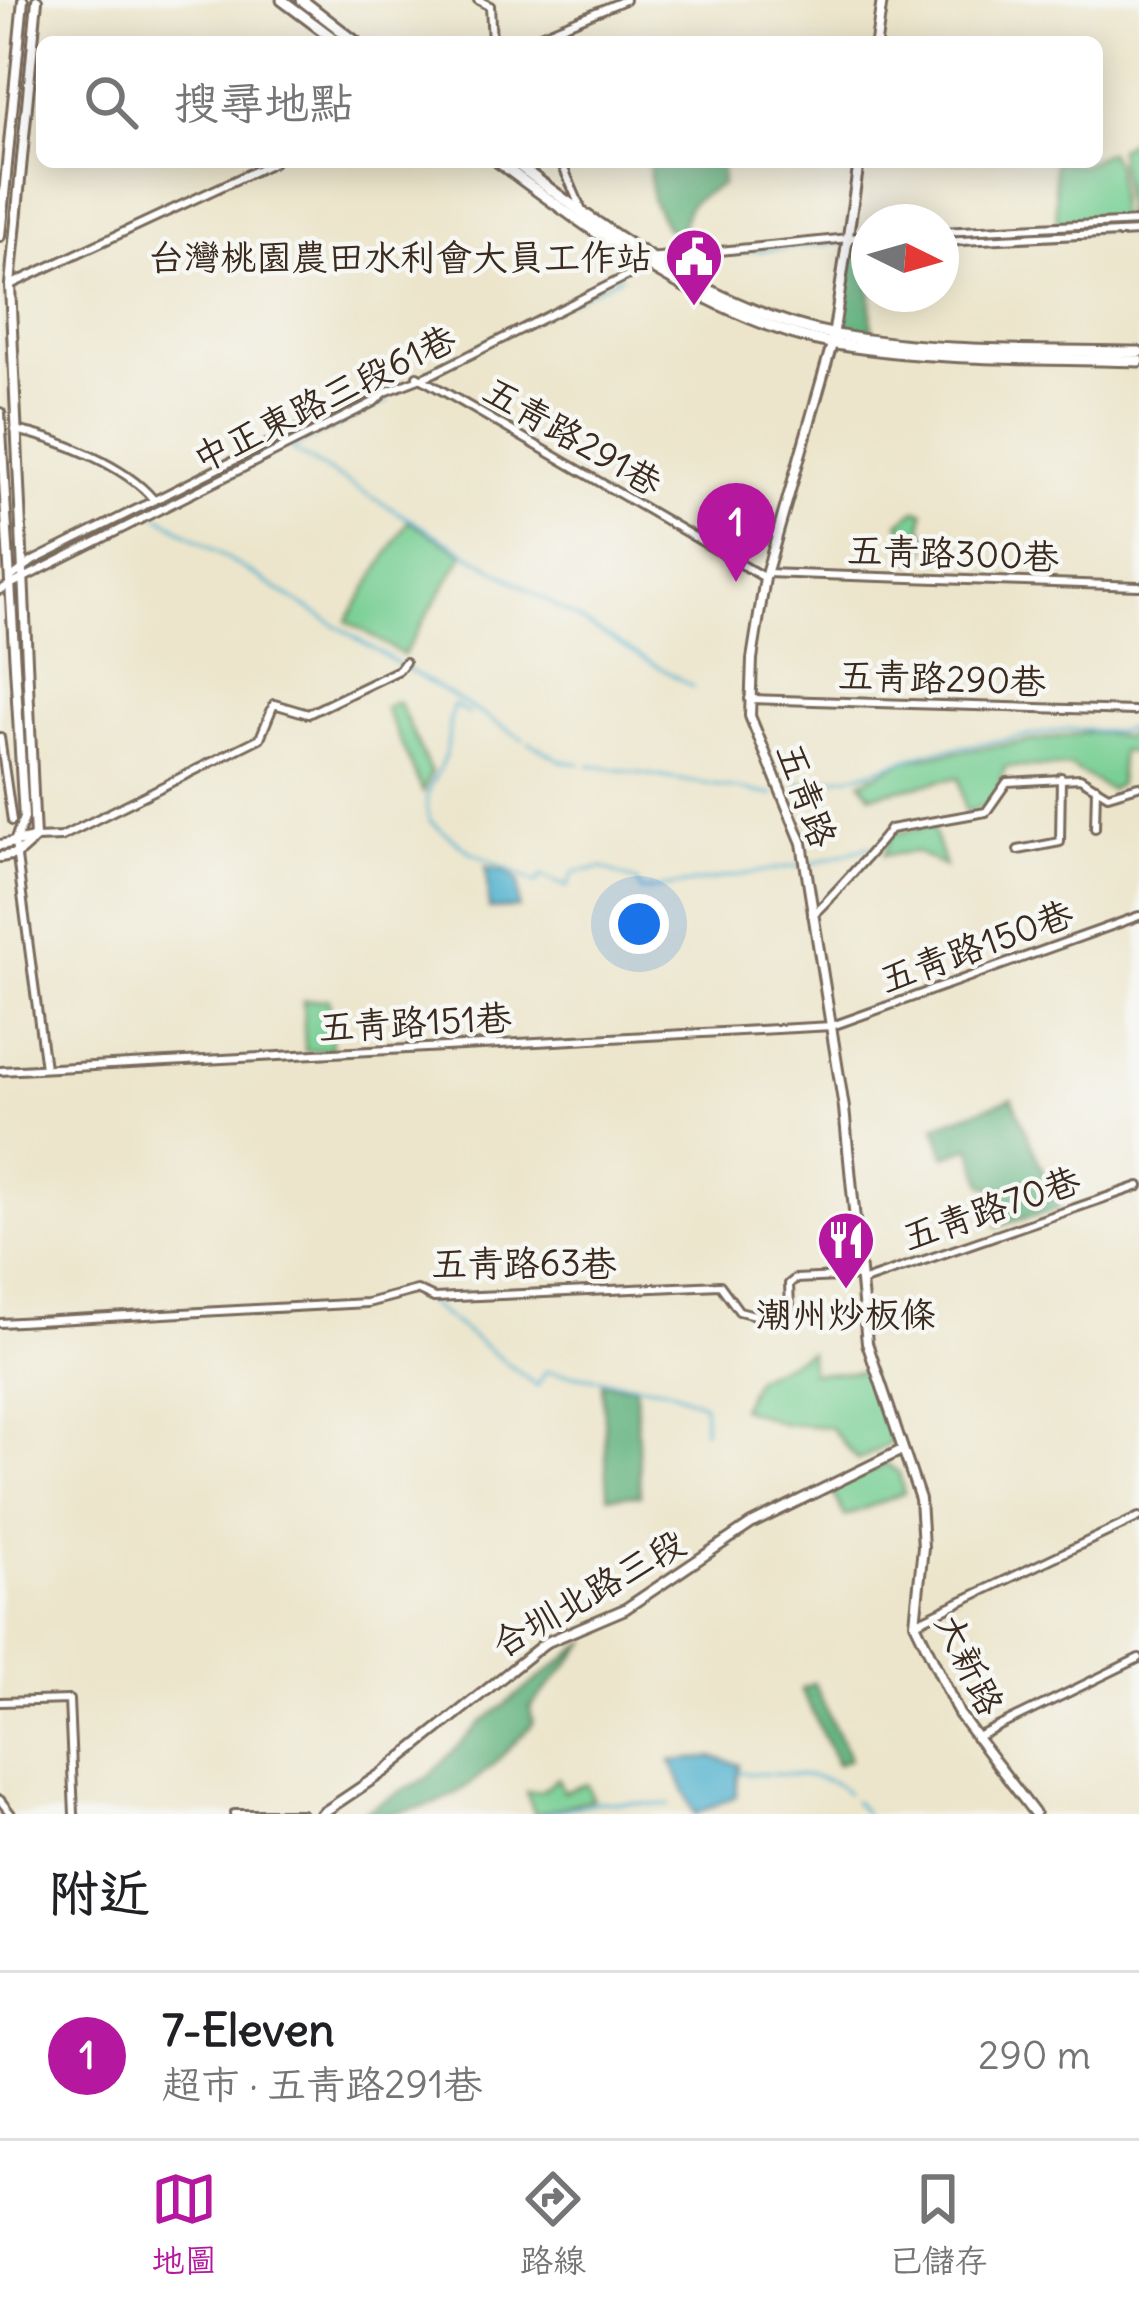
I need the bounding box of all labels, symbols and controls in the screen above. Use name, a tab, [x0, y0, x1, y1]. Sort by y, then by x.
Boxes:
search box	[36, 36, 1103, 168]
icon: search	[78, 69, 144, 135]
text: 搜尋地點	[174, 75, 354, 131]
north arrow	[851, 204, 959, 312]
public building icon: 台灣桃園農田水利會大員工作站	[663, 226, 725, 308]
place label: 台灣桃園農田水利會大員工作站	[148, 235, 652, 280]
street label: 中正東路三段61巷	[185, 315, 463, 482]
street label: 五青路291巷	[475, 367, 670, 506]
pin: 1	[697, 483, 775, 582]
street label: 五青路300巷	[846, 527, 1060, 580]
street label: 五青路290巷	[837, 652, 1047, 705]
street label: 五青路	[767, 737, 846, 854]
street label: 五青路150巷	[873, 891, 1079, 1002]
your location	[609, 894, 669, 954]
street label: 五青路151巷	[317, 995, 513, 1050]
street label: 五青路70巷	[896, 1157, 1086, 1260]
restaurant icon: 潮州炒板條	[815, 1209, 877, 1291]
street label: 五青路63巷	[431, 1241, 617, 1286]
place label: 潮州炒板條	[756, 1292, 936, 1337]
street label: 合圳北路三段	[483, 1520, 693, 1667]
street label: 大新路	[926, 1606, 1013, 1723]
text: 附近	[48, 1861, 150, 1925]
text: 7-Eleven	[162, 2002, 335, 2058]
text: 1	[79, 2031, 95, 2080]
text: 290 m	[978, 2031, 1091, 2080]
text: 超市 · 五青路291巷	[162, 2060, 483, 2109]
tab: 地圖	[151, 2166, 217, 2281]
tab: 路線	[520, 2166, 586, 2281]
tab: 已儲存	[889, 2166, 988, 2281]

